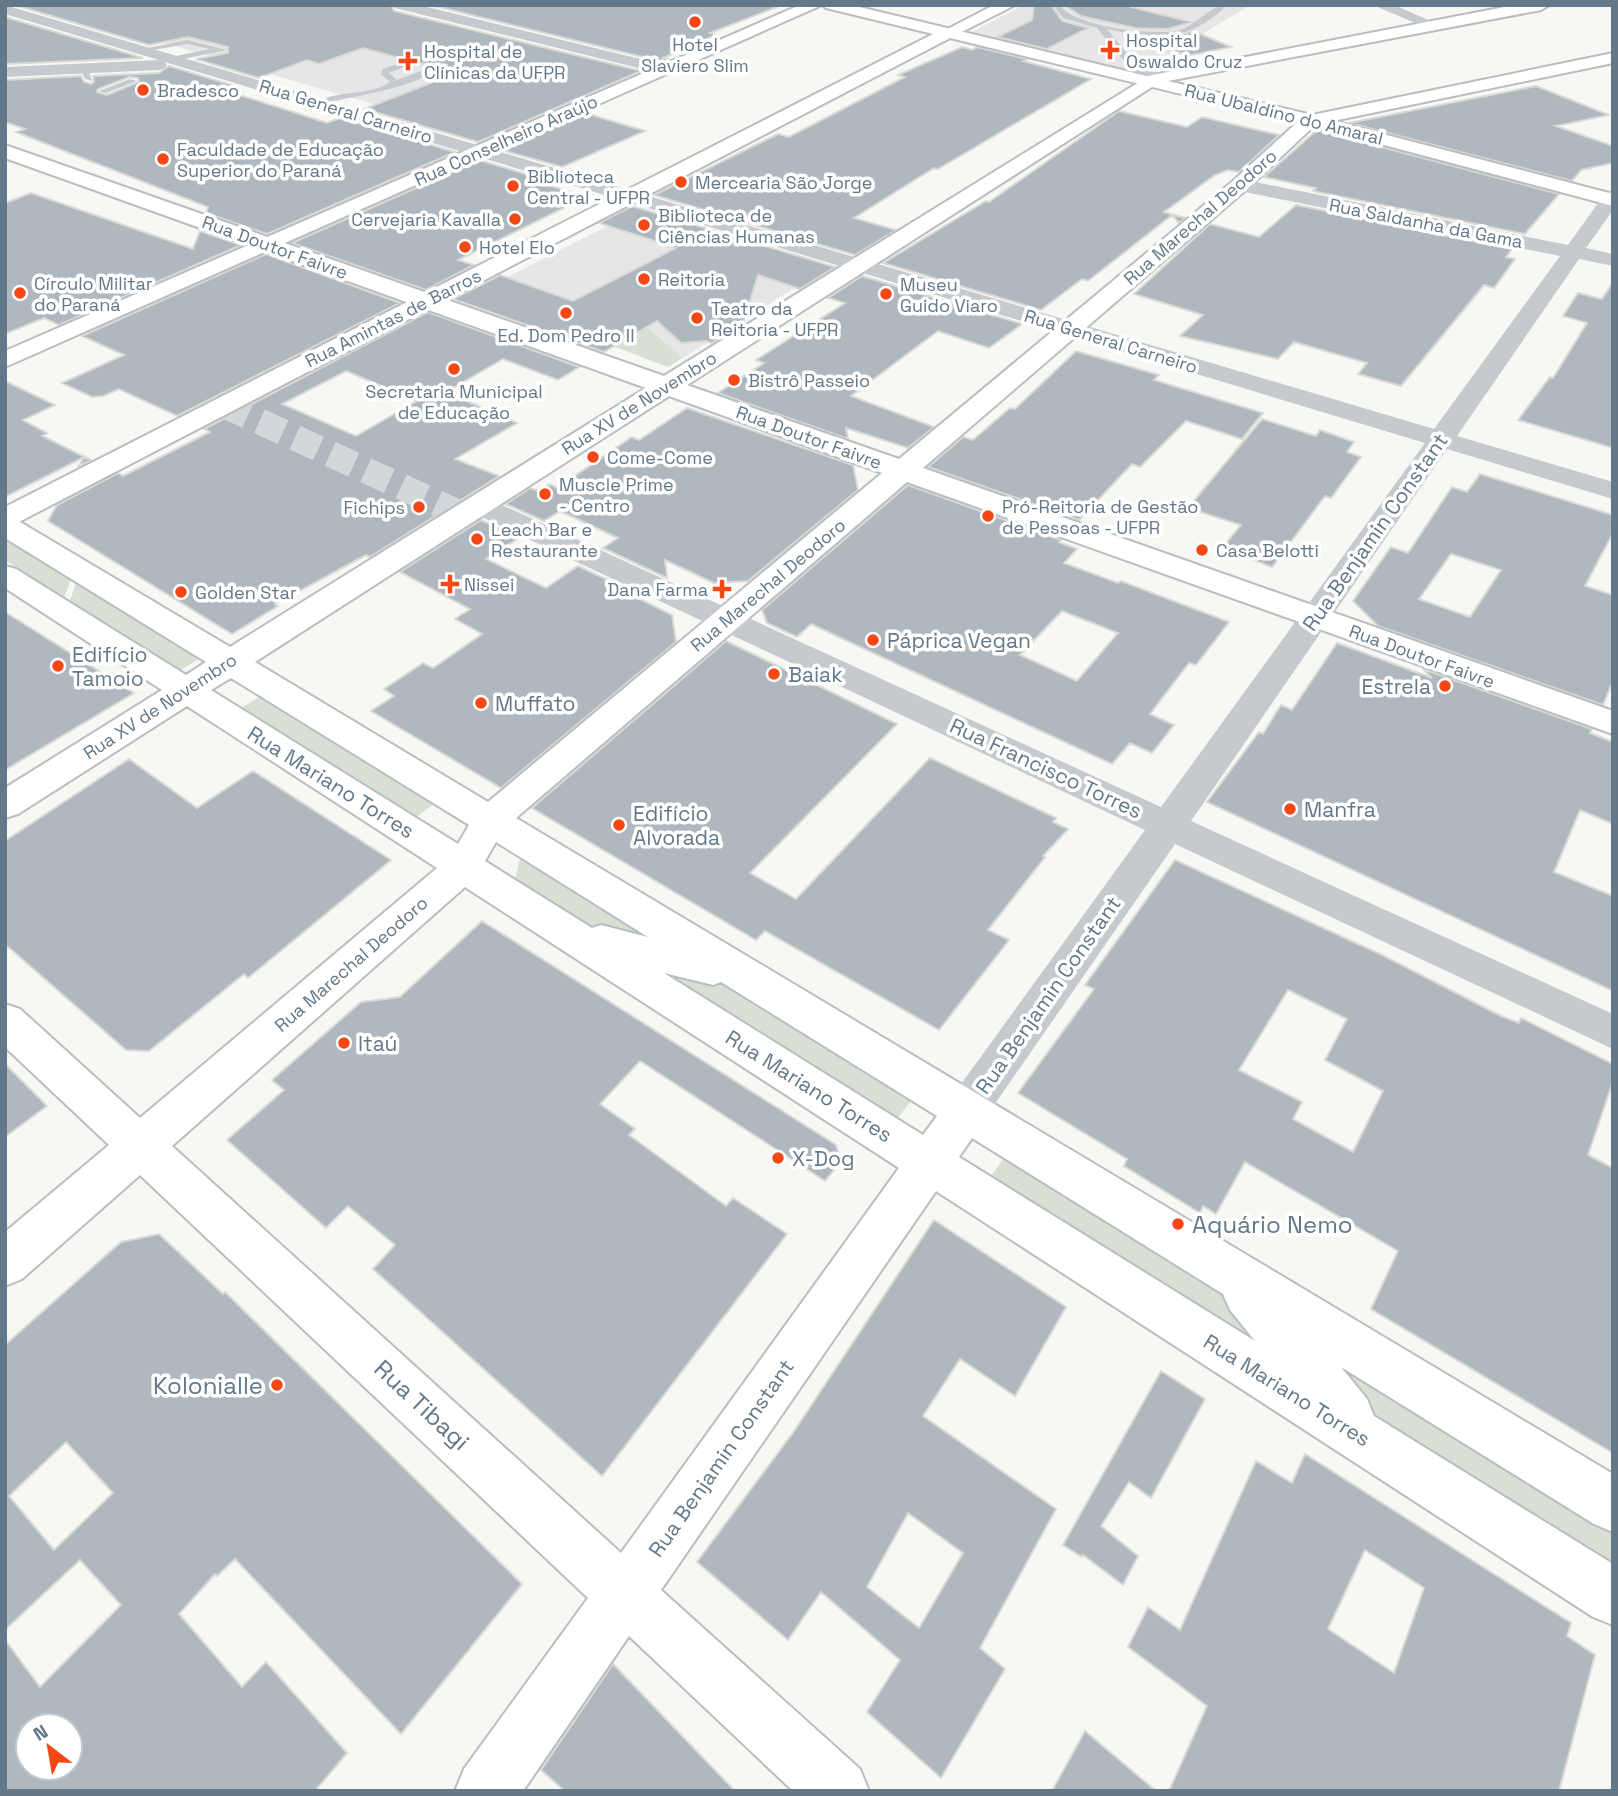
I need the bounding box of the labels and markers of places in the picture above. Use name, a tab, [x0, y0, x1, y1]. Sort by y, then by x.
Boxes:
marker: Hotel Slaviero Slim	[687, 14, 703, 30]
place label: Hospital Oswaldo Cruz	[1126, 29, 1242, 73]
place label: Hotel Slaviero Slim	[641, 33, 749, 77]
place label: Hospital de Clínicas da UFPR	[424, 40, 565, 84]
marker: Hospital Oswaldo Cruz	[1100, 40, 1120, 60]
marker: Hospital de Clínicas da UFPR	[398, 51, 418, 71]
place label: Bradesco	[157, 79, 239, 102]
marker: Bradesco	[135, 82, 151, 98]
place label: Faculdade de Educação Superior do Paraná	[177, 138, 384, 182]
marker: Faculdade de Educação Superior do Paraná	[155, 151, 171, 167]
place label: Biblioteca Central - UFPR	[527, 165, 650, 209]
place label: Mercearia São Jorge	[695, 171, 873, 194]
marker: Mercearia São Jorge	[673, 174, 689, 190]
marker: Biblioteca Central - UFPR	[505, 178, 521, 194]
place label: Biblioteca de Ciências Humanas	[658, 204, 815, 248]
place label: Cervejaria Kavalla	[351, 208, 501, 231]
marker: Cervejaria Kavalla	[507, 211, 523, 227]
marker: Biblioteca de Ciências Humanas	[636, 217, 652, 233]
place label: Hotel Elo	[479, 236, 555, 259]
marker: Hotel Elo	[457, 239, 473, 255]
place label: Reitoria	[658, 268, 725, 291]
marker: Reitoria	[636, 271, 652, 287]
place label: Círculo Militar do Paraná	[34, 272, 153, 316]
place label: Museu Guido Viaro	[900, 273, 998, 317]
marker: Círculo Militar do Paraná	[12, 285, 28, 301]
marker: Museu Guido Viaro	[878, 286, 894, 302]
place label: Teatro da Reitoria - UFPR	[711, 297, 838, 341]
marker: Ed. Dom Pedro II	[558, 305, 574, 321]
marker: Teatro da Reitoria - UFPR	[689, 310, 705, 326]
place label: Ed. Dom Pedro II	[497, 324, 635, 347]
marker: Secretaria Municipal de Educação	[446, 361, 462, 377]
place label: Bistrô Passeio	[748, 369, 870, 392]
marker: Bistrô Passeio	[726, 372, 742, 388]
place label: Secretaria Municipal de Educação	[365, 380, 543, 424]
place label: Come-Come	[607, 446, 713, 469]
marker: Come-Come	[585, 449, 601, 465]
place label: Muscle Prime - Centro	[559, 473, 674, 517]
marker: Muscle Prime - Centro	[537, 486, 553, 502]
place label: Pró-Reitoria de Gestão de Pessoas - UFPR	[1002, 495, 1198, 539]
place label: Fichips	[344, 496, 405, 519]
marker: Fichips	[411, 499, 427, 515]
marker: Pró-Reitoria de Gestão de Pessoas - UFPR	[980, 508, 996, 524]
place label: Leach Bar e Restaurante	[491, 518, 598, 562]
marker: Leach Bar e Restaurante	[469, 531, 485, 547]
place label: Casa Belotti	[1216, 539, 1319, 562]
marker: Casa Belotti	[1194, 542, 1210, 558]
place label: Nissei	[464, 573, 514, 596]
marker: Nissei	[442, 576, 458, 592]
place label: Dana Farma	[607, 578, 708, 601]
place label: Golden Star	[195, 581, 297, 604]
marker: Dana Farma	[714, 581, 730, 597]
marker: Golden Star	[173, 584, 189, 600]
place label: Páprica Vegan	[887, 627, 1031, 654]
marker: Páprica Vegan	[865, 632, 881, 648]
place label: Edifício Tamoio	[72, 641, 148, 692]
marker: Edifício Tamoio	[50, 658, 66, 674]
place label: Baiak	[788, 661, 842, 688]
marker: Baiak	[766, 666, 782, 682]
place label: Estrela	[1361, 673, 1431, 700]
marker: Estrela	[1437, 678, 1453, 694]
place label: Muffato	[495, 690, 576, 717]
marker: Muffato	[473, 695, 489, 711]
place label: Manfra	[1304, 796, 1376, 823]
place label: Edifício Alvorada	[633, 800, 720, 851]
marker: Manfra	[1282, 801, 1298, 817]
marker: Edifício Alvorada	[611, 817, 627, 833]
place label: Itaú	[358, 1030, 397, 1057]
marker: Itaú	[336, 1035, 352, 1051]
place label: X-Dog	[792, 1145, 854, 1172]
marker: X-Dog	[770, 1150, 786, 1166]
place label: Aquário Nemo	[1192, 1209, 1353, 1240]
marker: Aquário Nemo	[1170, 1216, 1186, 1232]
place label: Kolonialle	[153, 1370, 263, 1401]
marker: Kolonialle	[269, 1377, 285, 1393]

